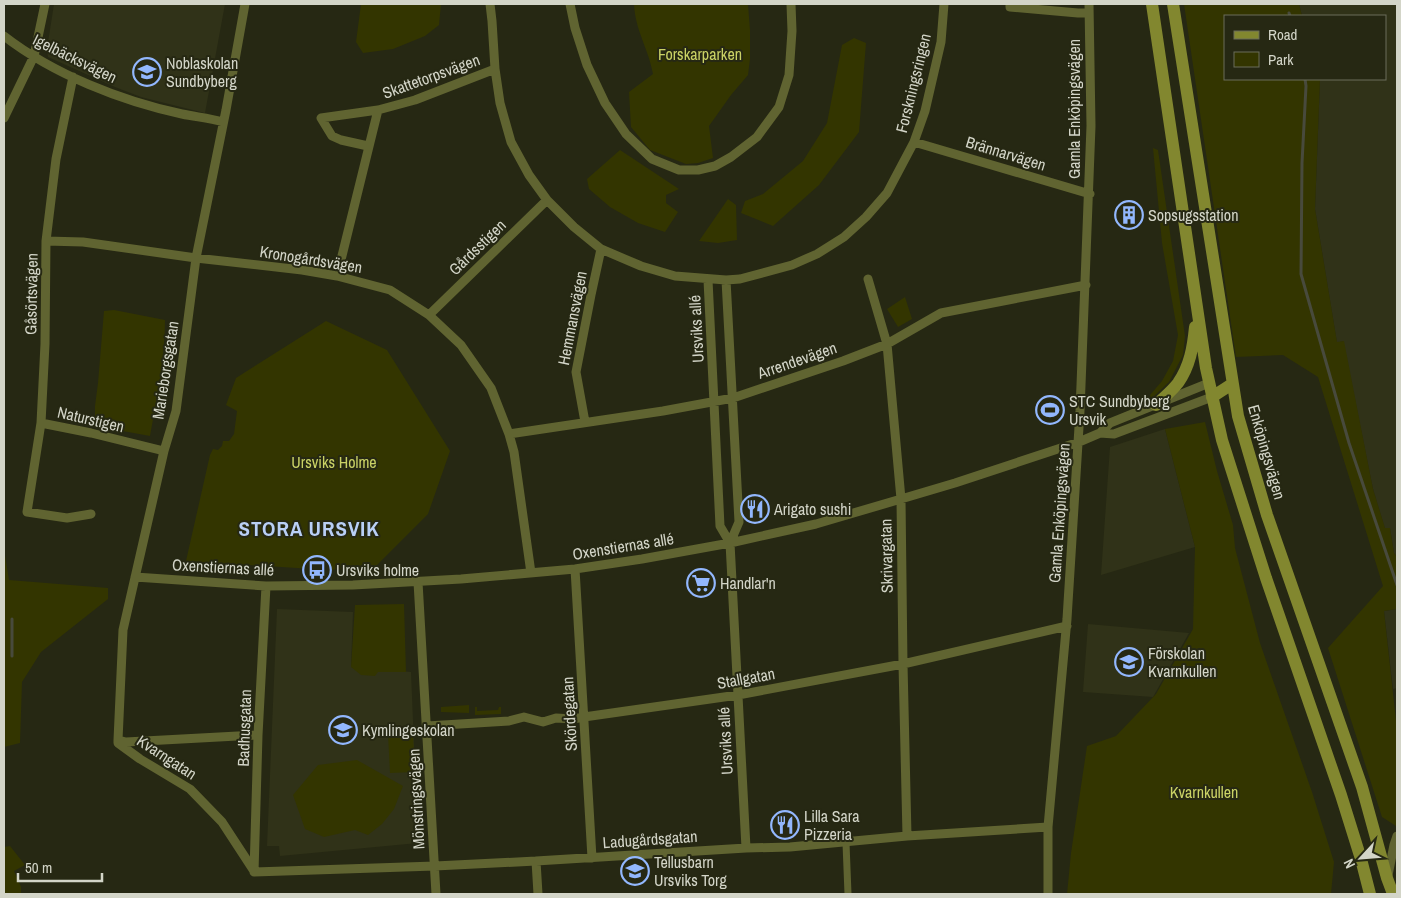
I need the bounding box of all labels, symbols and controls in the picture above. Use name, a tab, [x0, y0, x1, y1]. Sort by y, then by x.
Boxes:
legend	[1224, 15, 1386, 80]
text: Road	[1268, 24, 1297, 45]
street label: Igelbäcksvägen	[29, 28, 121, 88]
street label: Forskningsringen	[890, 31, 936, 135]
street label: Gamla Enköpingsvägen	[1063, 39, 1085, 179]
park label: Forskarparken	[658, 43, 742, 65]
street label: Skattetorpsvägen	[379, 48, 483, 104]
text: Park	[1268, 49, 1294, 70]
place label: Noblaskolan Sundbyberg	[166, 52, 238, 92]
school or university icon: Noblaskolan Sundbyberg	[132, 57, 162, 87]
street label: Brännarvägen	[963, 130, 1049, 176]
building icon: Sopsugsstation	[1114, 200, 1144, 230]
place label: Sopsugsstation	[1148, 204, 1238, 226]
street label: Gårdsstigen	[444, 214, 510, 280]
street label: Kronogårdsvägen	[258, 240, 364, 278]
street label: Gåsörtsvägen	[19, 253, 43, 335]
street label: Hemmansvägen	[552, 269, 592, 367]
street label: Ursviks allé	[683, 295, 709, 363]
street label: Marieborgsgatan	[146, 319, 184, 421]
street label: Arrendevägen	[754, 336, 840, 384]
place label: STC Sundbyberg Ursvik	[1069, 390, 1170, 430]
sports icon: STC Sundbyberg Ursvik	[1035, 395, 1065, 425]
street label: Naturstigen	[55, 401, 127, 437]
street label: Enköpingsvägen	[1243, 402, 1291, 502]
street label: Gamla Enköpingsvägen	[1043, 442, 1075, 584]
park label: Ursviks Holme	[291, 451, 377, 473]
restaurant icon: Arigato sushi	[740, 494, 770, 524]
place label: Arigato sushi	[773, 498, 851, 520]
district label: STORA URSVIK	[238, 514, 380, 543]
street label: Skrivargatan	[874, 519, 898, 593]
street label: Oxenstiernas allé	[571, 527, 675, 565]
street label: Oxenstiernas allé	[171, 553, 275, 581]
bus stop icon: Ursviks holme	[302, 555, 332, 585]
place label: Ursviks holme	[336, 559, 419, 581]
supermarket icon: Handlar'n	[686, 568, 716, 598]
place label: Handlar'n	[720, 572, 776, 594]
place label: Förskolan Kvarnkullen	[1148, 642, 1217, 682]
school or university icon: Förskolan Kvarnkullen	[1114, 647, 1144, 677]
street label: Stallgatan	[715, 662, 777, 694]
street label: Skördegatan	[556, 676, 582, 752]
street label: Badhusgatan	[232, 689, 256, 767]
street label: Ursviks allé	[712, 707, 738, 775]
school or university icon: Kymlingeskolan	[328, 715, 358, 745]
place label: Kymlingeskolan	[362, 719, 455, 741]
street label: Kvarngatan	[133, 729, 201, 785]
street label: Mönstringsvägen	[402, 748, 430, 850]
park label: Kvarnkullen	[1170, 781, 1238, 803]
place label: Lilla Sara Pizzeria	[804, 805, 860, 845]
restaurant icon: Lilla Sara Pizzeria	[770, 810, 800, 840]
street label: Ladugårdsgatan	[602, 825, 698, 853]
north arrow	[1336, 833, 1386, 883]
scale bar	[18, 850, 101, 882]
place label: Tellusbarn Ursviks Torg	[654, 851, 727, 891]
school or university icon: Tellusbarn Ursviks Torg	[620, 856, 650, 886]
text: N	[1339, 856, 1359, 871]
text: 50 m	[25, 857, 52, 878]

